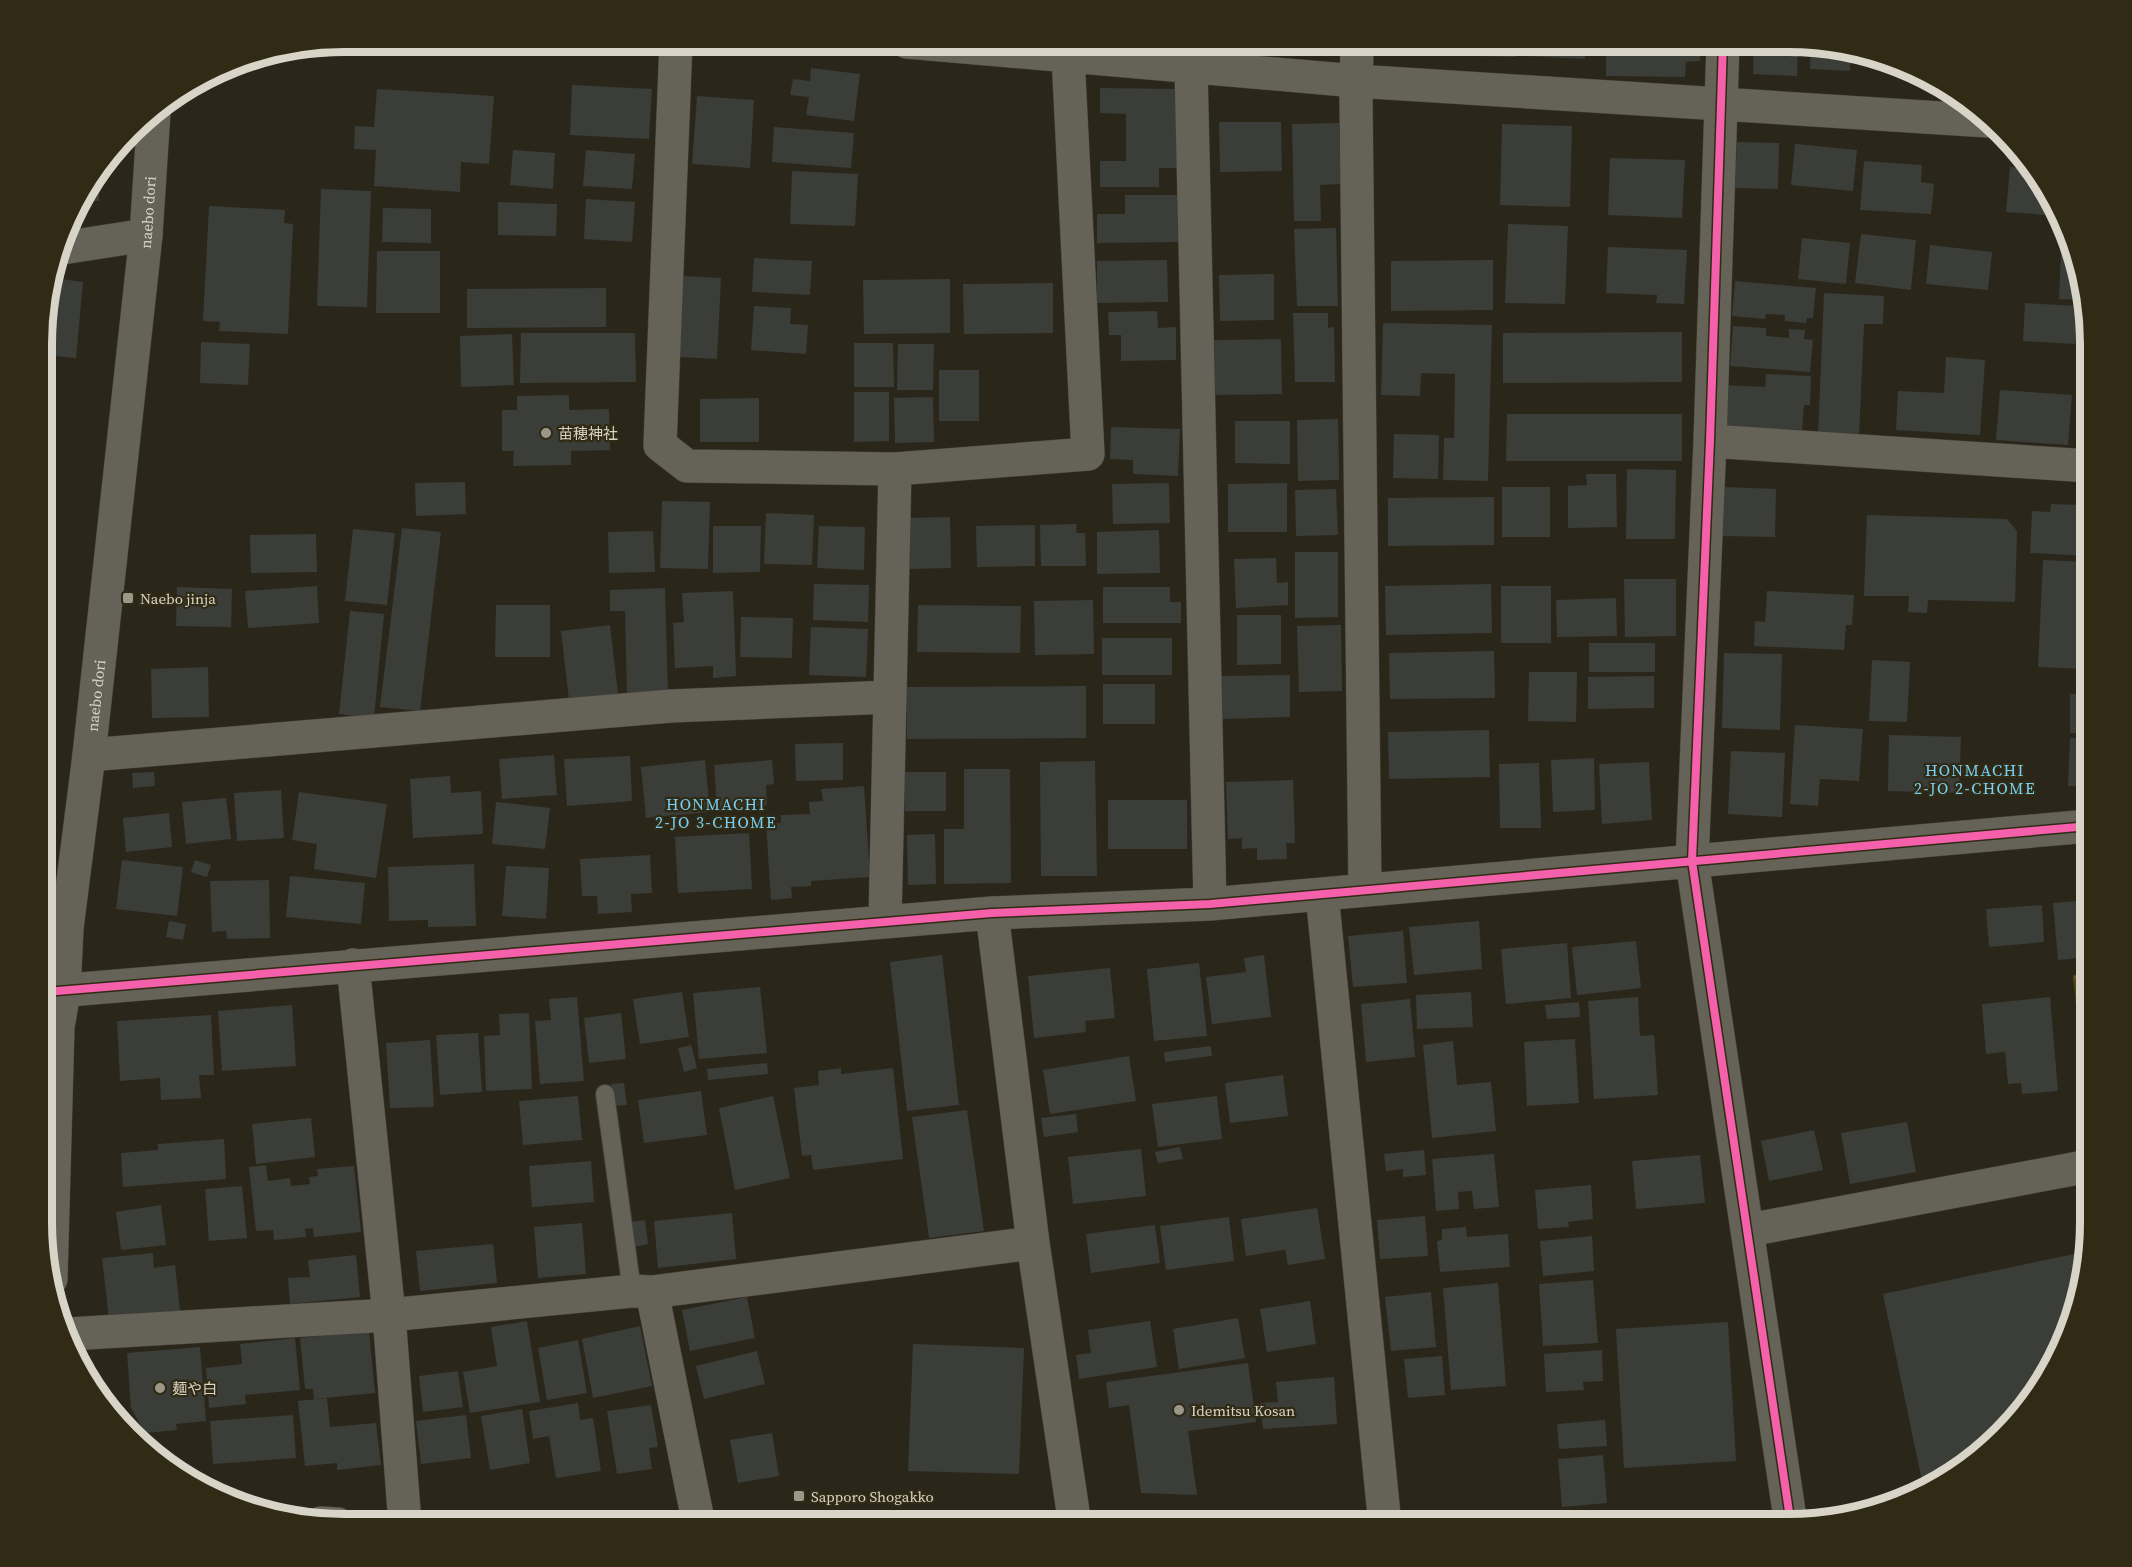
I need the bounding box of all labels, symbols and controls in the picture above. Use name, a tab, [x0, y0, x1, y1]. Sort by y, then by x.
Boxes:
street label: naebo dori	[134, 175, 160, 249]
place label: 苗穂神社	[558, 423, 618, 444]
marker: 苗穂神社	[539, 426, 553, 440]
place label: Naebo jinja	[140, 588, 216, 609]
marker: Naebo jinja	[121, 591, 135, 605]
street label: naebo dori	[81, 658, 110, 732]
district label: HONMACHI 2-JO 2-CHOME	[1914, 759, 2036, 799]
district label: HONMACHI 2-JO 3-CHOME	[655, 793, 777, 833]
place label: 麺や白	[172, 1378, 217, 1399]
marker: 麺や白	[153, 1381, 167, 1395]
place label: Idemitsu Kosan	[1191, 1400, 1295, 1421]
marker: Idemitsu Kosan	[1172, 1403, 1186, 1417]
place label: Sapporo Shogakko	[811, 1486, 934, 1507]
marker: Sapporo Shogakko	[792, 1489, 806, 1503]

